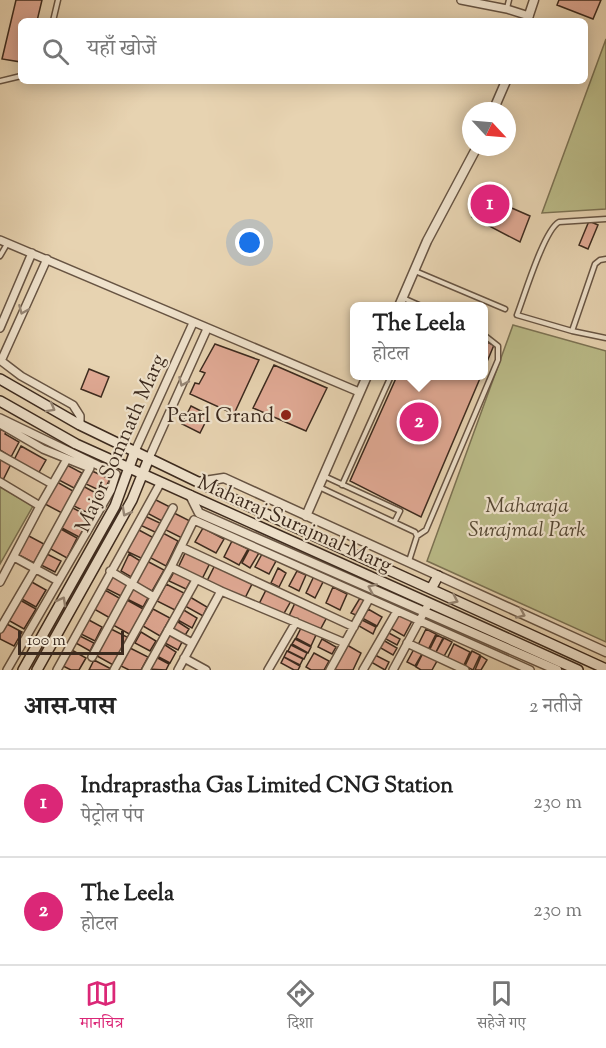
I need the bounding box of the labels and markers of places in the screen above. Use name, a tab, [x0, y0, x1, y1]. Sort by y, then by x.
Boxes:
pin: 1	[470, 182, 510, 226]
pin: 2	[400, 400, 438, 444]
place label: Pearl Grand	[167, 402, 274, 432]
marker: Pearl Grand	[279, 408, 293, 422]

